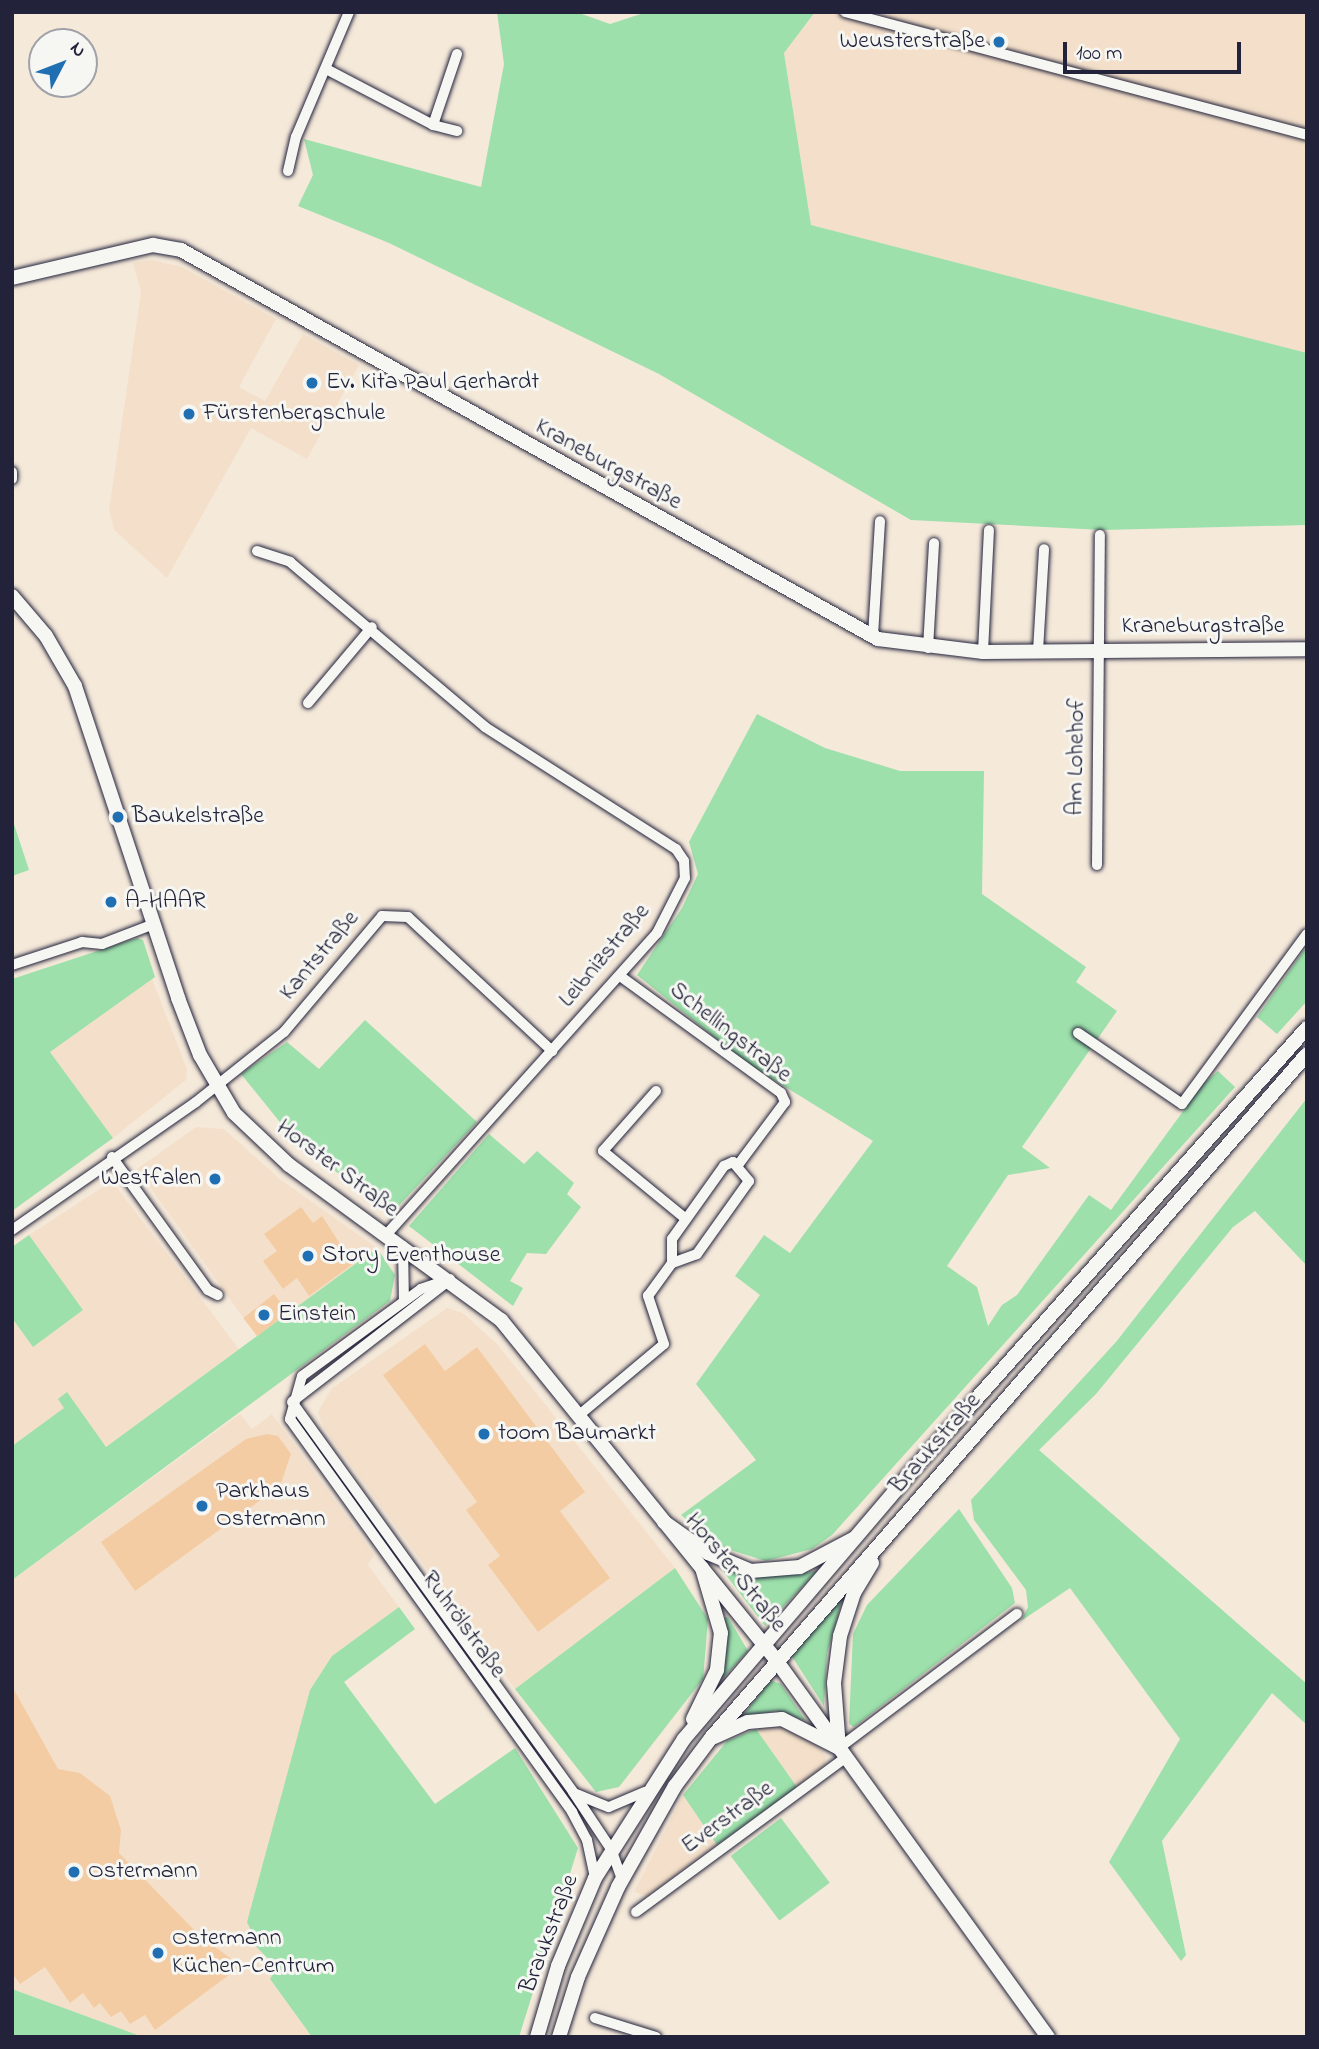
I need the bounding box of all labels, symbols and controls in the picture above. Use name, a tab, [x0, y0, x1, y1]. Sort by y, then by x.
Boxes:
north arrow	[28, 28, 98, 98]
place label: Weusterstraße	[840, 28, 985, 56]
scale bar	[1067, 28, 1246, 72]
marker: Weusterstraße	[991, 34, 1007, 50]
text: N	[63, 36, 92, 64]
text: 100 m	[1076, 39, 1122, 69]
place label: Ev. Kita Paul Gerhardt	[326, 369, 539, 397]
marker: Ev. Kita Paul Gerhardt	[304, 375, 320, 391]
place label: Fürstenbergschule	[203, 400, 385, 428]
marker: Fürstenbergschule	[181, 406, 197, 422]
street label: Kraneburgstraße	[530, 413, 686, 517]
street label: Kraneburgstraße	[1121, 613, 1285, 641]
street label: Am Lohehof	[1062, 698, 1092, 816]
place label: Baukelstraße	[132, 803, 264, 831]
marker: Baukelstraße	[110, 809, 126, 825]
place label: A-HAAR	[125, 888, 206, 916]
marker: A-HAAR	[103, 894, 119, 910]
street label: Leibnizstraße	[553, 898, 657, 1014]
street label: Kantstraße	[274, 905, 366, 1007]
street label: Schellingstraße	[663, 976, 797, 1090]
street label: Horster Straße	[270, 1114, 404, 1224]
place label: Westfalen	[101, 1165, 201, 1193]
marker: Westfalen	[207, 1171, 223, 1187]
place label: Story Eventhouse	[322, 1242, 500, 1270]
marker: Story Eventhouse	[300, 1248, 316, 1264]
place label: Einstein	[278, 1301, 356, 1329]
marker: Einstein	[256, 1307, 272, 1323]
street label: Braukstraße	[884, 1387, 988, 1501]
place label: toom Baumarkt	[498, 1420, 656, 1448]
marker: toom Baumarkt	[476, 1426, 492, 1442]
place label: Parkhaus Ostermann	[216, 1478, 325, 1534]
marker: Parkhaus Ostermann	[194, 1498, 210, 1514]
street label: Horster Straße	[678, 1507, 792, 1639]
street label: Ruhrölstraße	[414, 1566, 512, 1684]
street label: Everstraße	[676, 1775, 780, 1861]
place label: Ostermann	[88, 1858, 197, 1886]
marker: Ostermann	[66, 1864, 82, 1880]
street label: Braukstraße	[514, 1871, 586, 1997]
place label: Ostermann Küchen-Centrum	[172, 1925, 334, 1981]
marker: Ostermann Küchen-Centrum	[150, 1945, 166, 1961]

